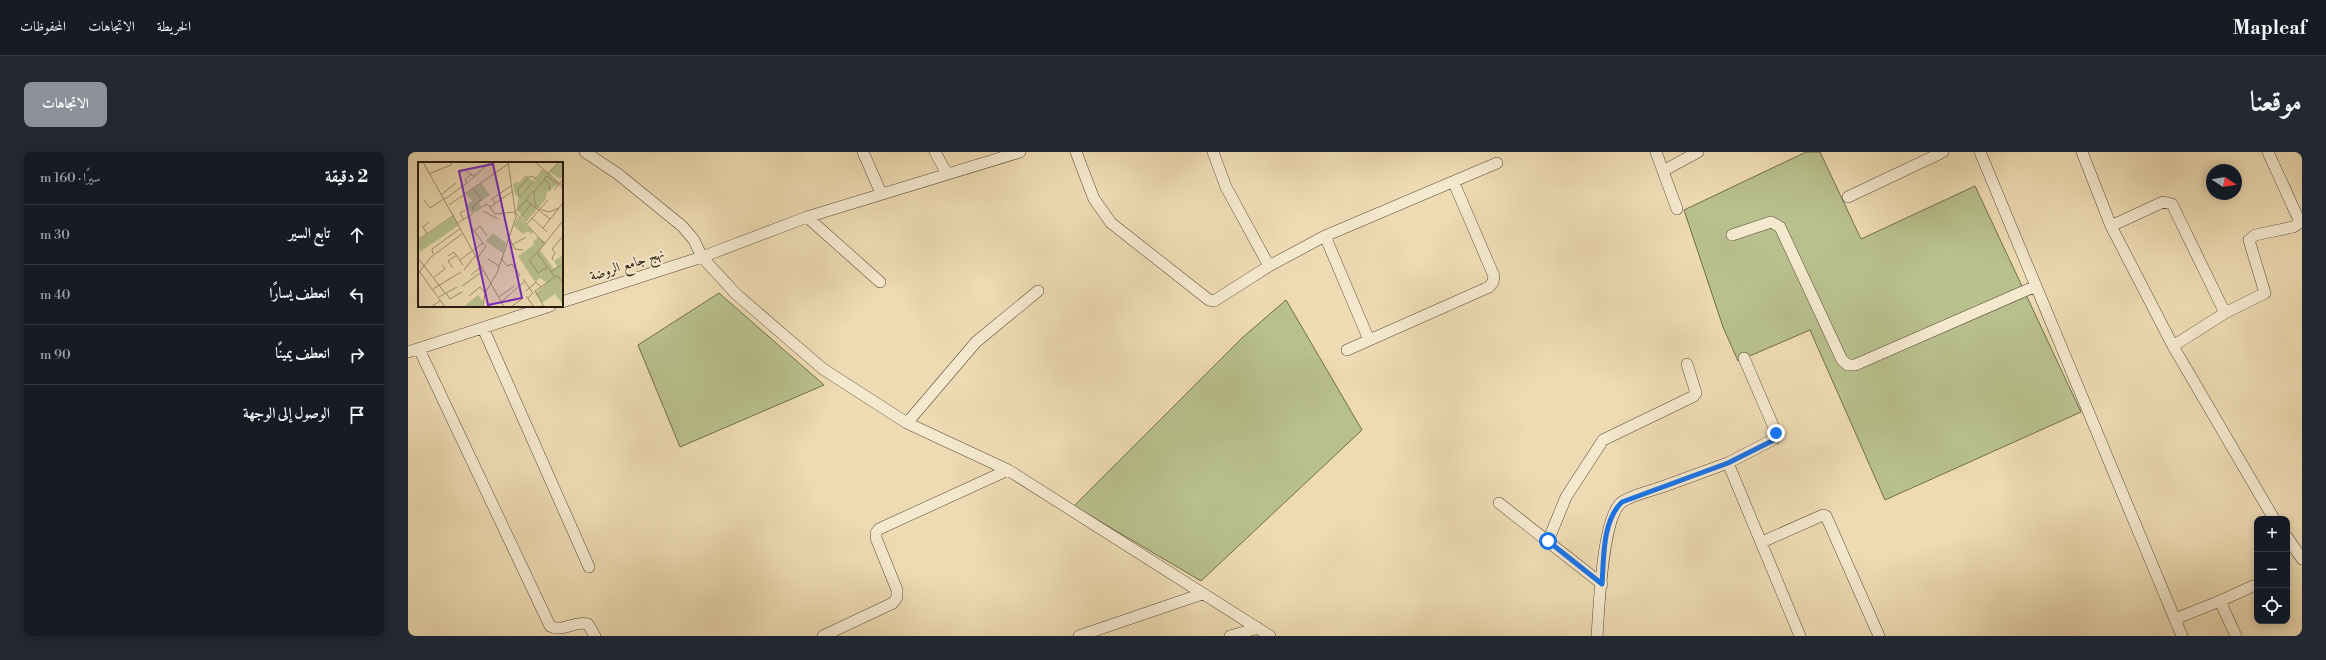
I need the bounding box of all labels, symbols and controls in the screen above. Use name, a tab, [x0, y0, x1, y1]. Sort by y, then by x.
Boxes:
text: Mapleaf	[2233, 16, 2306, 40]
text: المحفوظات	[20, 18, 66, 36]
text: الاتجاهات	[88, 18, 135, 36]
text: الخريطة	[157, 18, 191, 36]
button: الاتجاهات	[24, 82, 107, 127]
text: موقعنا	[2250, 85, 2302, 120]
inset map	[418, 162, 563, 307]
north arrow	[2206, 164, 2242, 200]
text: 2 دقيقة	[325, 166, 368, 188]
text: سيرًا · 160 m	[40, 170, 101, 186]
text: تابع السير	[288, 224, 330, 243]
icon: ahead	[346, 224, 368, 246]
text: 30 m	[40, 227, 70, 243]
street label: نهج جامع الروضة	[588, 245, 668, 289]
text: انعطف يسارًا	[269, 284, 330, 303]
icon: left	[346, 284, 368, 306]
text: 40 m	[40, 287, 70, 303]
text: انعطف يمينًا	[275, 344, 330, 363]
icon: right	[346, 344, 368, 366]
text: 90 m	[40, 347, 71, 363]
text: الوصول إلى الوجهة	[243, 404, 330, 423]
icon: arrive	[346, 404, 368, 426]
route end	[1767, 424, 1785, 442]
map controls	[2254, 516, 2290, 624]
button: +	[2254, 516, 2290, 552]
route start	[1539, 532, 1557, 550]
button: −	[2254, 552, 2290, 588]
button: locate	[2254, 588, 2290, 624]

